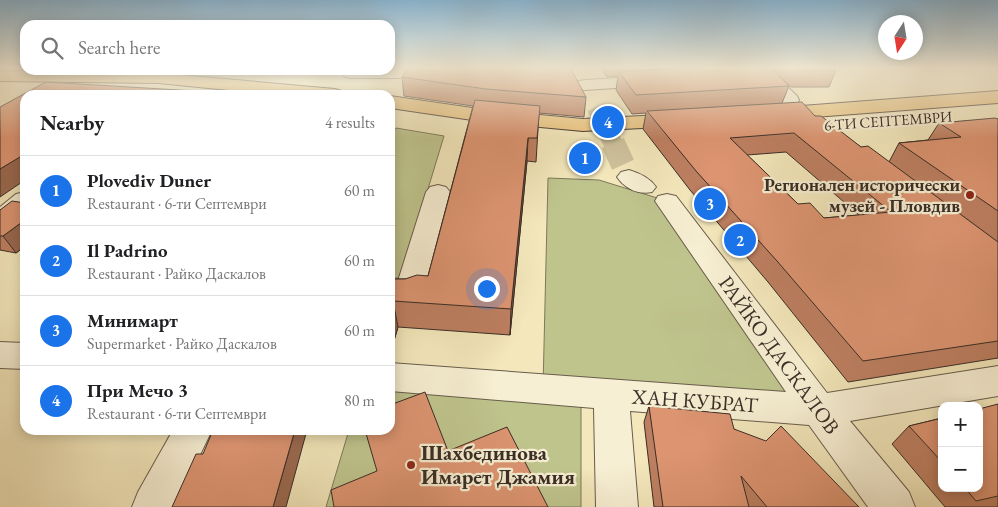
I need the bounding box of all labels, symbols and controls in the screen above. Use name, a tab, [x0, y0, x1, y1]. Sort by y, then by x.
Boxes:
north arrow	[878, 15, 923, 60]
search box	[20, 20, 395, 75]
icon: search	[38, 34, 66, 62]
text: Search here	[78, 35, 160, 60]
pin: 4	[592, 103, 624, 141]
street label: 6-ТИ СЕПТЕМВРИ	[823, 107, 953, 134]
text: Nearby	[40, 109, 104, 136]
text: 4 results	[325, 112, 375, 133]
pin: 1	[569, 139, 601, 177]
text: Plovediv Duner	[87, 168, 211, 193]
place label: Регионален исторически музей - Пловдив	[764, 173, 960, 217]
text: 1	[52, 180, 60, 201]
text: 60 m	[344, 180, 375, 201]
pin: 3	[694, 185, 726, 223]
marker: Регионален исторически музей - Пловдив	[964, 189, 976, 201]
text: Restaurant · 6-ти Септември	[87, 193, 267, 214]
pin: 2	[724, 221, 756, 259]
text: Il Padrino	[87, 238, 168, 263]
text: 2	[52, 250, 60, 271]
text: 60 m	[344, 250, 375, 271]
text: Restaurant · Райко Даскалов	[87, 263, 266, 284]
street label: РАЙКО ДАСКАЛОВ	[713, 270, 846, 439]
your location	[474, 276, 500, 302]
text: Минимарт	[87, 308, 178, 333]
text: 3	[52, 320, 60, 341]
text: 60 m	[344, 320, 375, 341]
text: Supermarket · Райко Даскалов	[87, 333, 277, 354]
text: При Мечо 3	[87, 378, 188, 403]
street label: ХАН КУБРАТ	[630, 383, 760, 418]
text: 4	[52, 390, 60, 411]
text: 80 m	[344, 390, 375, 411]
map controls	[938, 402, 983, 492]
button: +	[938, 402, 983, 447]
text: Restaurant · 6-ти Септември	[87, 403, 267, 424]
place label: Шахбединова Имарет Джамия	[421, 439, 575, 490]
button: −	[938, 447, 983, 492]
marker: Шахбединова Имарет Джамия	[405, 459, 417, 471]

